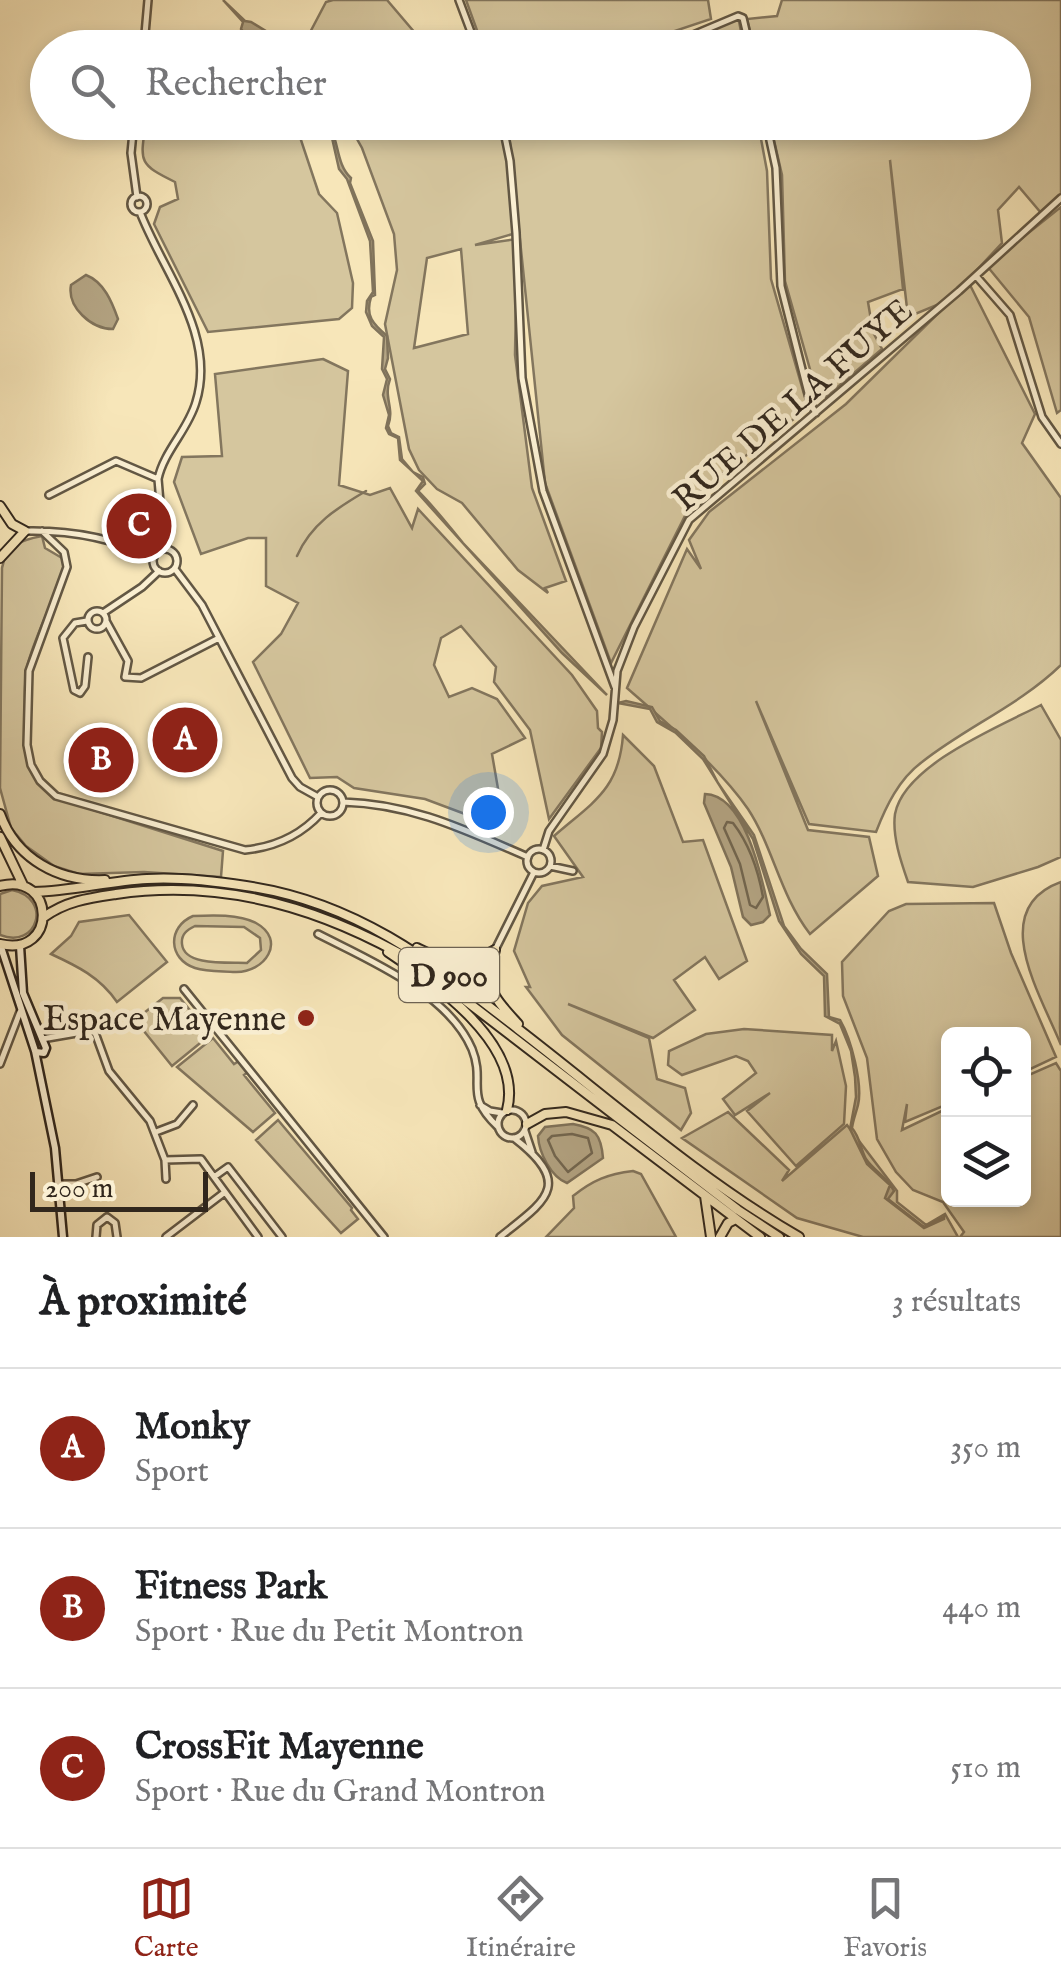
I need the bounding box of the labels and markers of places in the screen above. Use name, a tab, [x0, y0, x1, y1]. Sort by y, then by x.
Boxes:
pin: C	[106, 488, 172, 564]
pin: A	[152, 702, 218, 778]
pin: B	[68, 722, 134, 798]
place label: Espace Mayenne	[43, 998, 286, 1043]
marker: Espace Mayenne	[295, 1007, 317, 1029]

